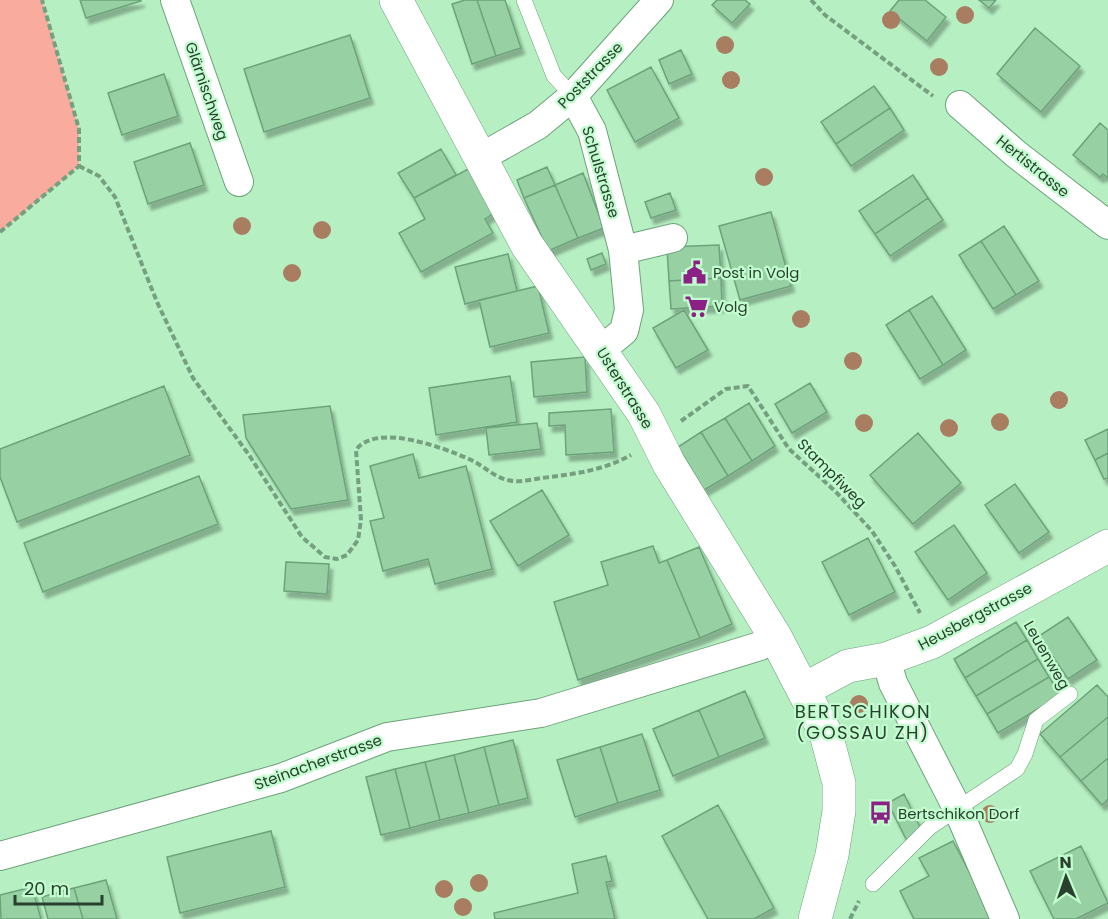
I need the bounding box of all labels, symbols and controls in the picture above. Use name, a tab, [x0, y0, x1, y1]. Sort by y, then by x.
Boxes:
street label: Poststrasse	[553, 37, 627, 113]
street label: Glärnischweg	[180, 39, 234, 143]
street label: Schulstrasse	[577, 124, 625, 220]
street label: Hertistrasse	[992, 130, 1074, 202]
public building icon: Post in Volg	[682, 259, 708, 285]
place label: Post in Volg	[713, 262, 799, 283]
supermarket icon: Volg	[683, 293, 709, 319]
place label: Volg	[714, 296, 748, 317]
street label: Usterstrasse	[592, 343, 658, 433]
street label: Stampfiweg	[793, 434, 871, 512]
street label: Heusbergstrasse	[914, 577, 1036, 655]
street label: Leuenweg	[1019, 617, 1075, 693]
district label: BERTSCHIKON (GOSSAU ZH)	[795, 699, 931, 745]
street label: Steinacherstrasse	[251, 729, 385, 795]
bus stop icon: Bertschikon Dorf	[867, 800, 893, 826]
place label: Bertschikon Dorf	[898, 803, 1020, 824]
north arrow	[1036, 847, 1096, 907]
text: N	[1059, 851, 1072, 874]
scale bar	[15, 868, 102, 906]
text: 20 m	[24, 876, 69, 901]

